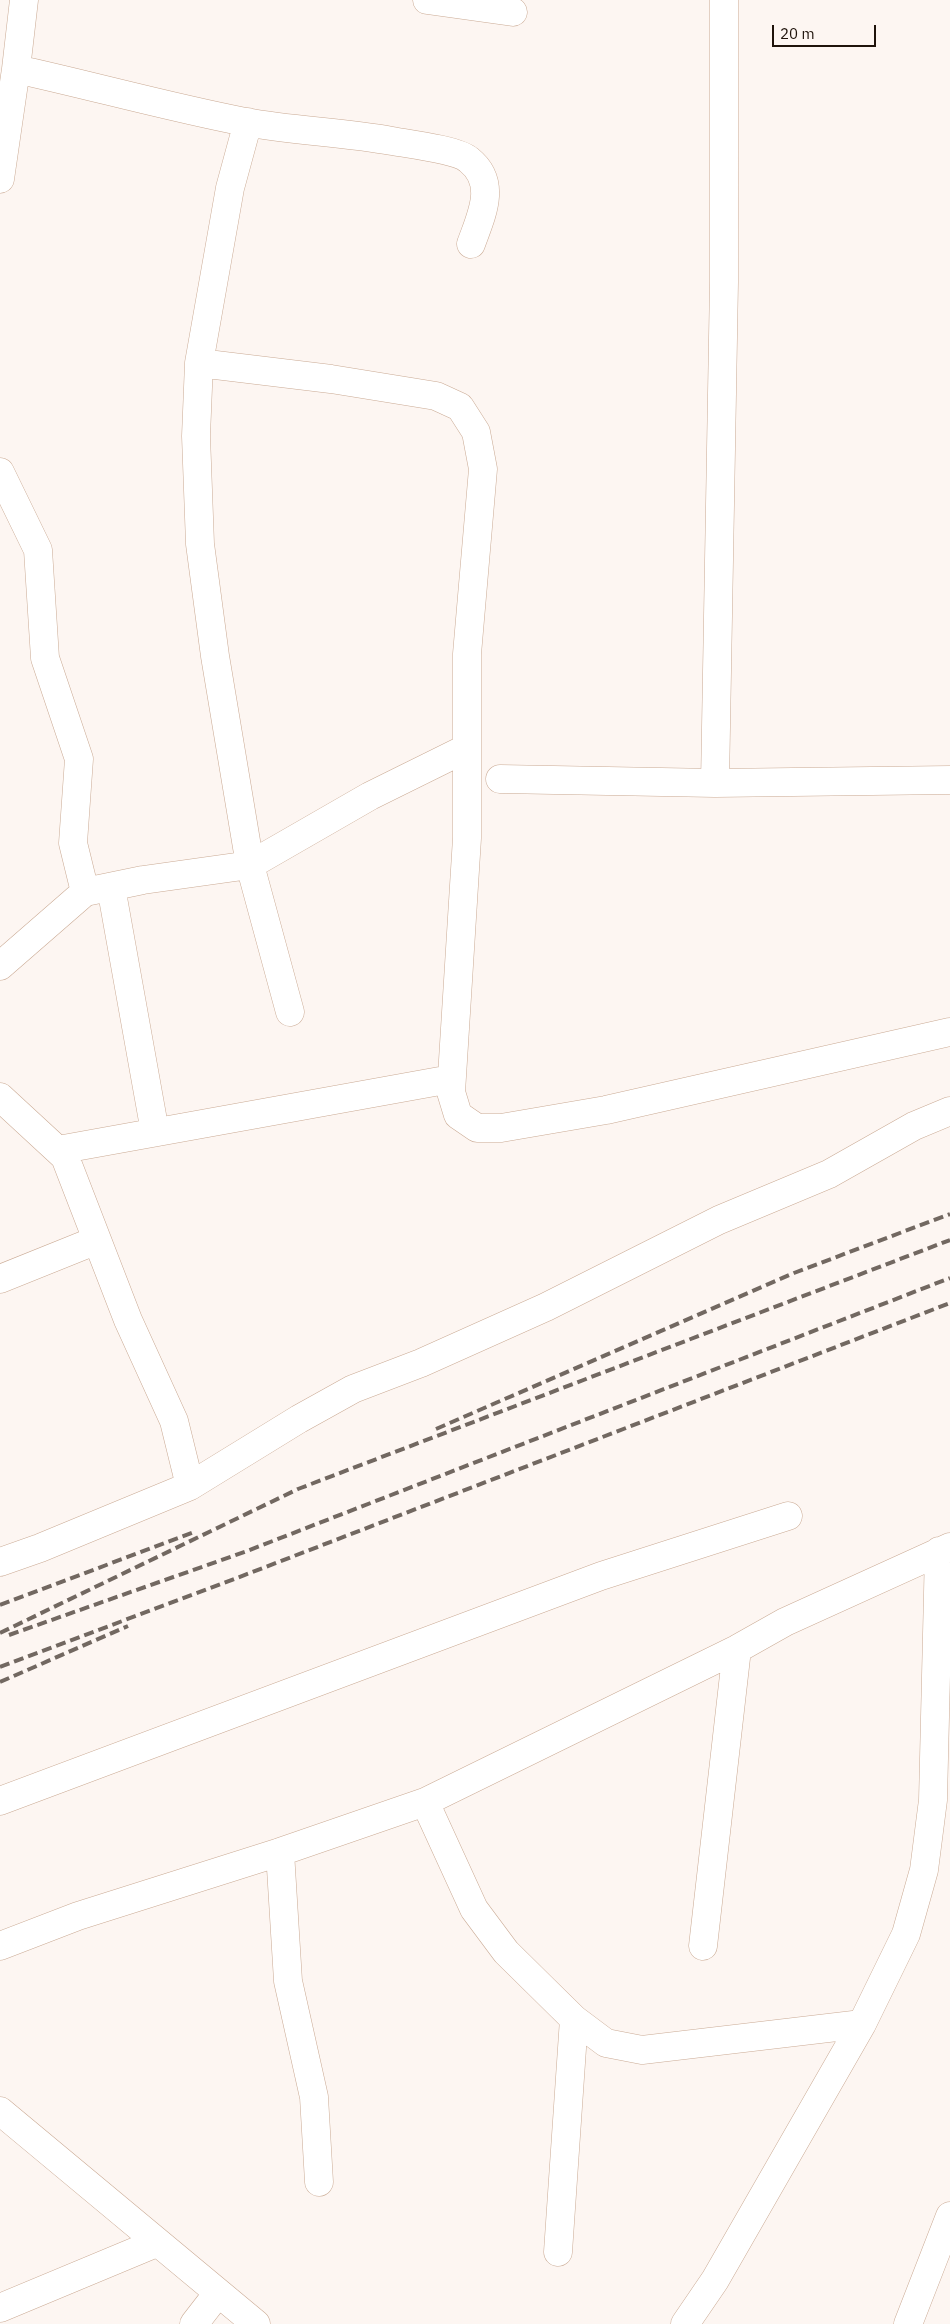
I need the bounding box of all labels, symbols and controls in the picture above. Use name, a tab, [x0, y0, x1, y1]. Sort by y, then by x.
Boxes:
scale bar	[775, 15, 879, 47]
text: 20 m	[780, 24, 815, 43]

